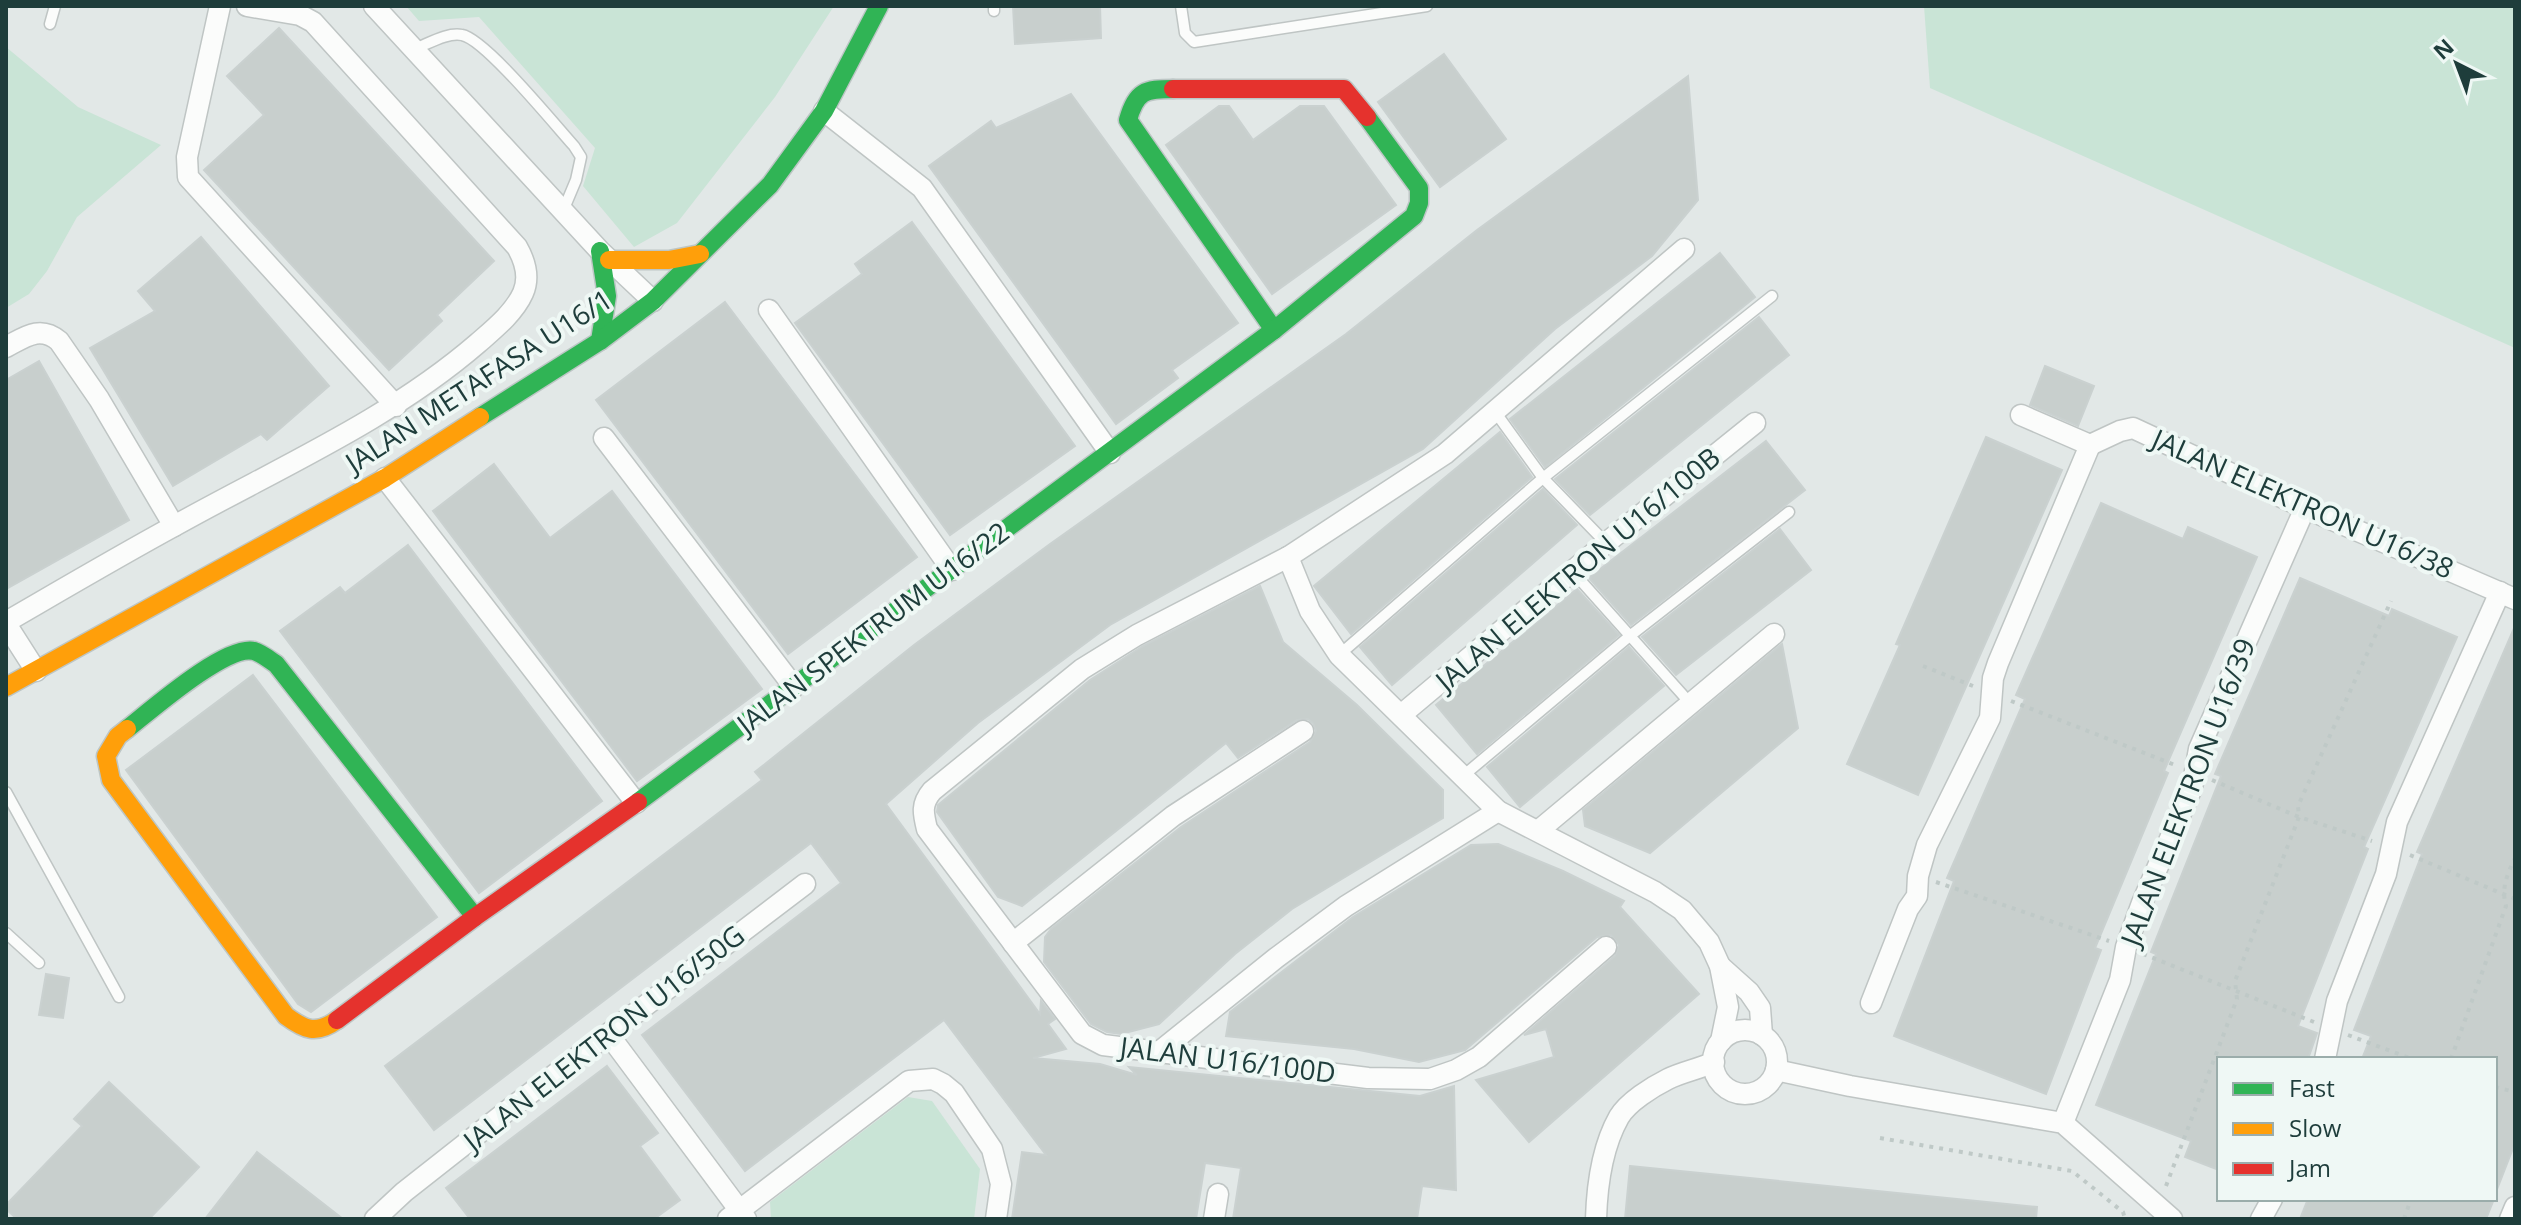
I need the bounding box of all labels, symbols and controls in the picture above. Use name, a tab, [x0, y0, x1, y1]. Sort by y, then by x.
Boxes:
north arrow	[2417, 24, 2497, 104]
text: N	[2426, 31, 2460, 66]
street label: JALAN METAFASA U16/1	[335, 280, 619, 482]
street label: JALAN ELEKTRON U16/38	[2144, 418, 2460, 587]
street label: JALAN ELEKTRON U16/100B	[1425, 438, 1728, 701]
street label: JALAN SPEKTRUM U16/22	[726, 512, 1016, 744]
street label: JALAN ELEKTRON U16/39	[2110, 632, 2263, 954]
street label: JALAN ELEKTRON U16/50G	[453, 916, 752, 1161]
street label: JALAN U16/100D	[1115, 1027, 1338, 1091]
legend	[2217, 1057, 2497, 1201]
text: Fast	[2289, 1071, 2335, 1104]
text: Slow	[2289, 1111, 2342, 1144]
text: Jam	[2287, 1151, 2331, 1184]

